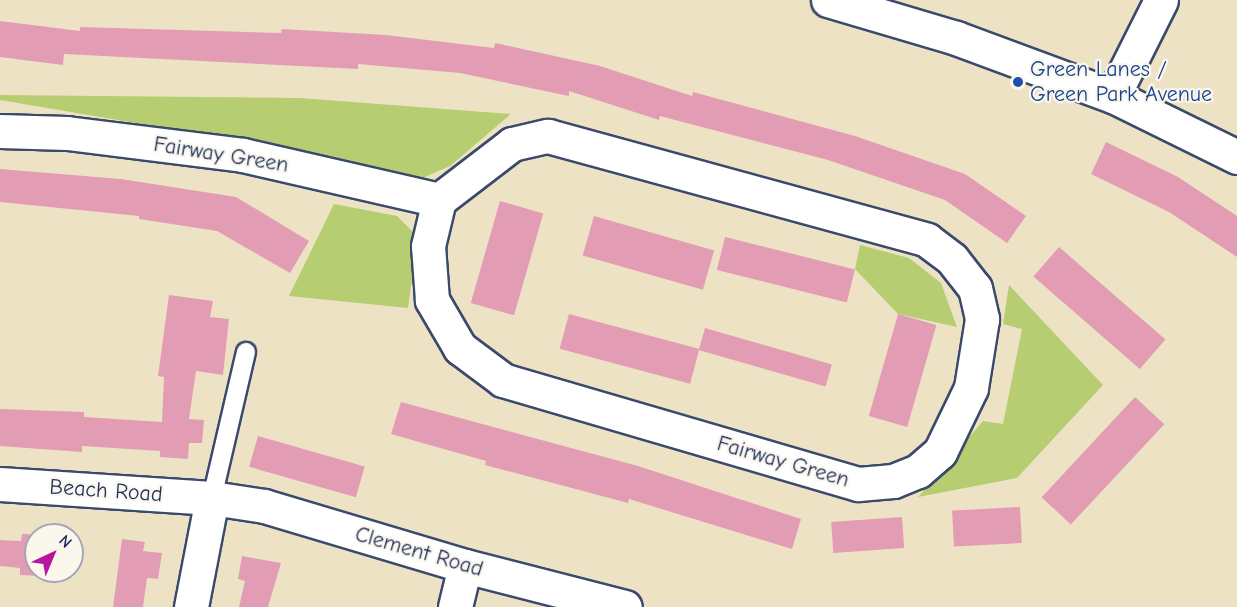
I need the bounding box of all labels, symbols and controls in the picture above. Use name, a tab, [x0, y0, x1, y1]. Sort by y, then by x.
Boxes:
place label: Green Lanes / Green Park Avenue	[1030, 56, 1212, 107]
marker: Green Lanes / Green Park Avenue	[1011, 75, 1025, 89]
street label: Fairway Green	[152, 131, 290, 179]
street label: Fairway Green	[714, 431, 852, 493]
street label: Beach Road	[49, 474, 163, 508]
street label: Clement Road	[352, 521, 486, 583]
north arrow	[24, 523, 84, 583]
text: N	[55, 531, 75, 552]

